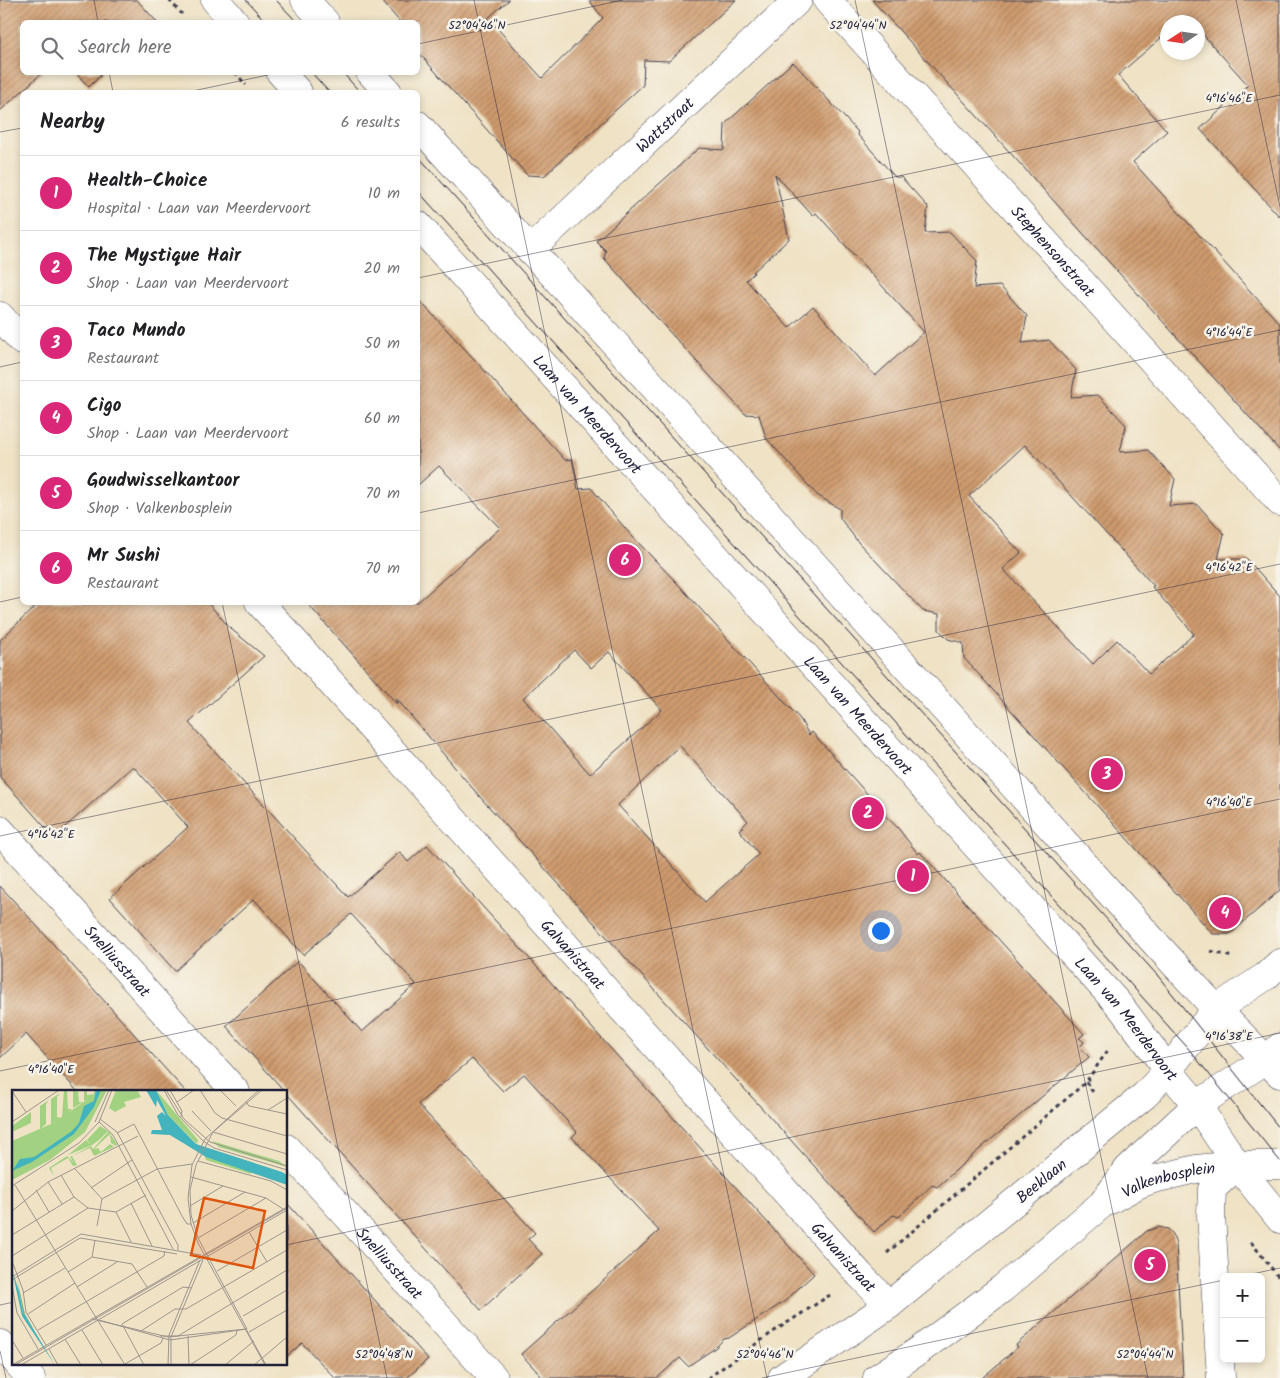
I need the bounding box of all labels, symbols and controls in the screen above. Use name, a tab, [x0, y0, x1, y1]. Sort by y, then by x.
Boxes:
north arrow	[1160, 15, 1205, 60]
text: 52°04'46"N	[448, 16, 506, 35]
text: 52°04'44"N	[829, 16, 887, 35]
search box	[20, 20, 420, 75]
text: Search here	[78, 33, 172, 63]
icon: search	[38, 34, 66, 62]
text: 4°16'46"E	[1205, 89, 1254, 108]
street label: Wattstraat	[631, 91, 701, 159]
text: Nearby	[40, 106, 105, 139]
text: 6 results	[341, 110, 400, 135]
text: Health-Choice	[87, 166, 207, 196]
text: 1	[54, 181, 58, 206]
text: 10 m	[368, 181, 400, 206]
text: Hospital · Laan van Meerdervoort	[87, 196, 311, 221]
street label: Stephensonstraat	[1004, 200, 1101, 304]
text: The Mystique Hair	[87, 241, 241, 271]
text: 2	[51, 256, 61, 281]
text: 20 m	[364, 256, 400, 281]
text: Shop · Laan van Meerdervoort	[87, 271, 289, 296]
text: Taco Mundo	[87, 316, 185, 346]
text: 4°16'44"E	[1205, 323, 1254, 342]
text: 3	[52, 331, 60, 356]
text: 50 m	[364, 331, 400, 356]
text: Restaurant	[87, 346, 159, 371]
street label: Laan van Meerdervoort	[526, 349, 648, 481]
text: Cigo	[87, 391, 121, 421]
text: 4	[52, 406, 60, 431]
text: 60 m	[364, 406, 400, 431]
text: Shop · Laan van Meerdervoort	[87, 421, 289, 446]
text: Goudwisselkantoor	[87, 466, 239, 496]
text: 5	[52, 481, 60, 506]
text: 70 m	[365, 481, 400, 506]
text: Shop · Valkenbosplein	[87, 496, 232, 521]
text: Mr Sushi	[87, 541, 160, 571]
pin: 6	[609, 541, 641, 579]
text: 6	[52, 556, 60, 581]
text: 70 m	[365, 556, 400, 581]
text: 4°16'42"E	[1205, 558, 1254, 577]
text: Restaurant	[87, 571, 159, 596]
street label: Laan van Meerdervoort	[797, 651, 919, 782]
pin: 3	[1091, 755, 1123, 793]
text: 4°16'40"E	[1206, 793, 1253, 812]
pin: 2	[852, 794, 884, 832]
text: 4°16'42"E	[27, 825, 76, 844]
pin: 1	[897, 857, 929, 895]
pin: 4	[1209, 894, 1241, 932]
street label: Galvanistraat	[534, 914, 611, 997]
your location	[868, 918, 894, 944]
street label: Snelliusstraat	[77, 920, 157, 1004]
street label: Laan van Meerdervoort	[1068, 952, 1184, 1088]
text: 4°16'38"E	[1205, 1027, 1254, 1046]
text: 4°16'40"E	[28, 1060, 75, 1079]
inset map	[12, 1090, 288, 1366]
street label: Beeklaan	[1011, 1153, 1073, 1210]
street label: Valkenbosplein	[1117, 1156, 1216, 1205]
street label: Galvanistraat	[804, 1217, 882, 1299]
street label: Snelliusstraat	[349, 1222, 429, 1306]
pin: 5	[1134, 1246, 1166, 1284]
map controls	[1220, 1273, 1265, 1363]
button: +	[1220, 1273, 1265, 1318]
button: −	[1220, 1318, 1265, 1363]
text: 52°04'48"N	[355, 1345, 413, 1364]
text: 52°04'46"N	[736, 1345, 794, 1364]
text: 52°04'44"N	[1116, 1345, 1174, 1364]

